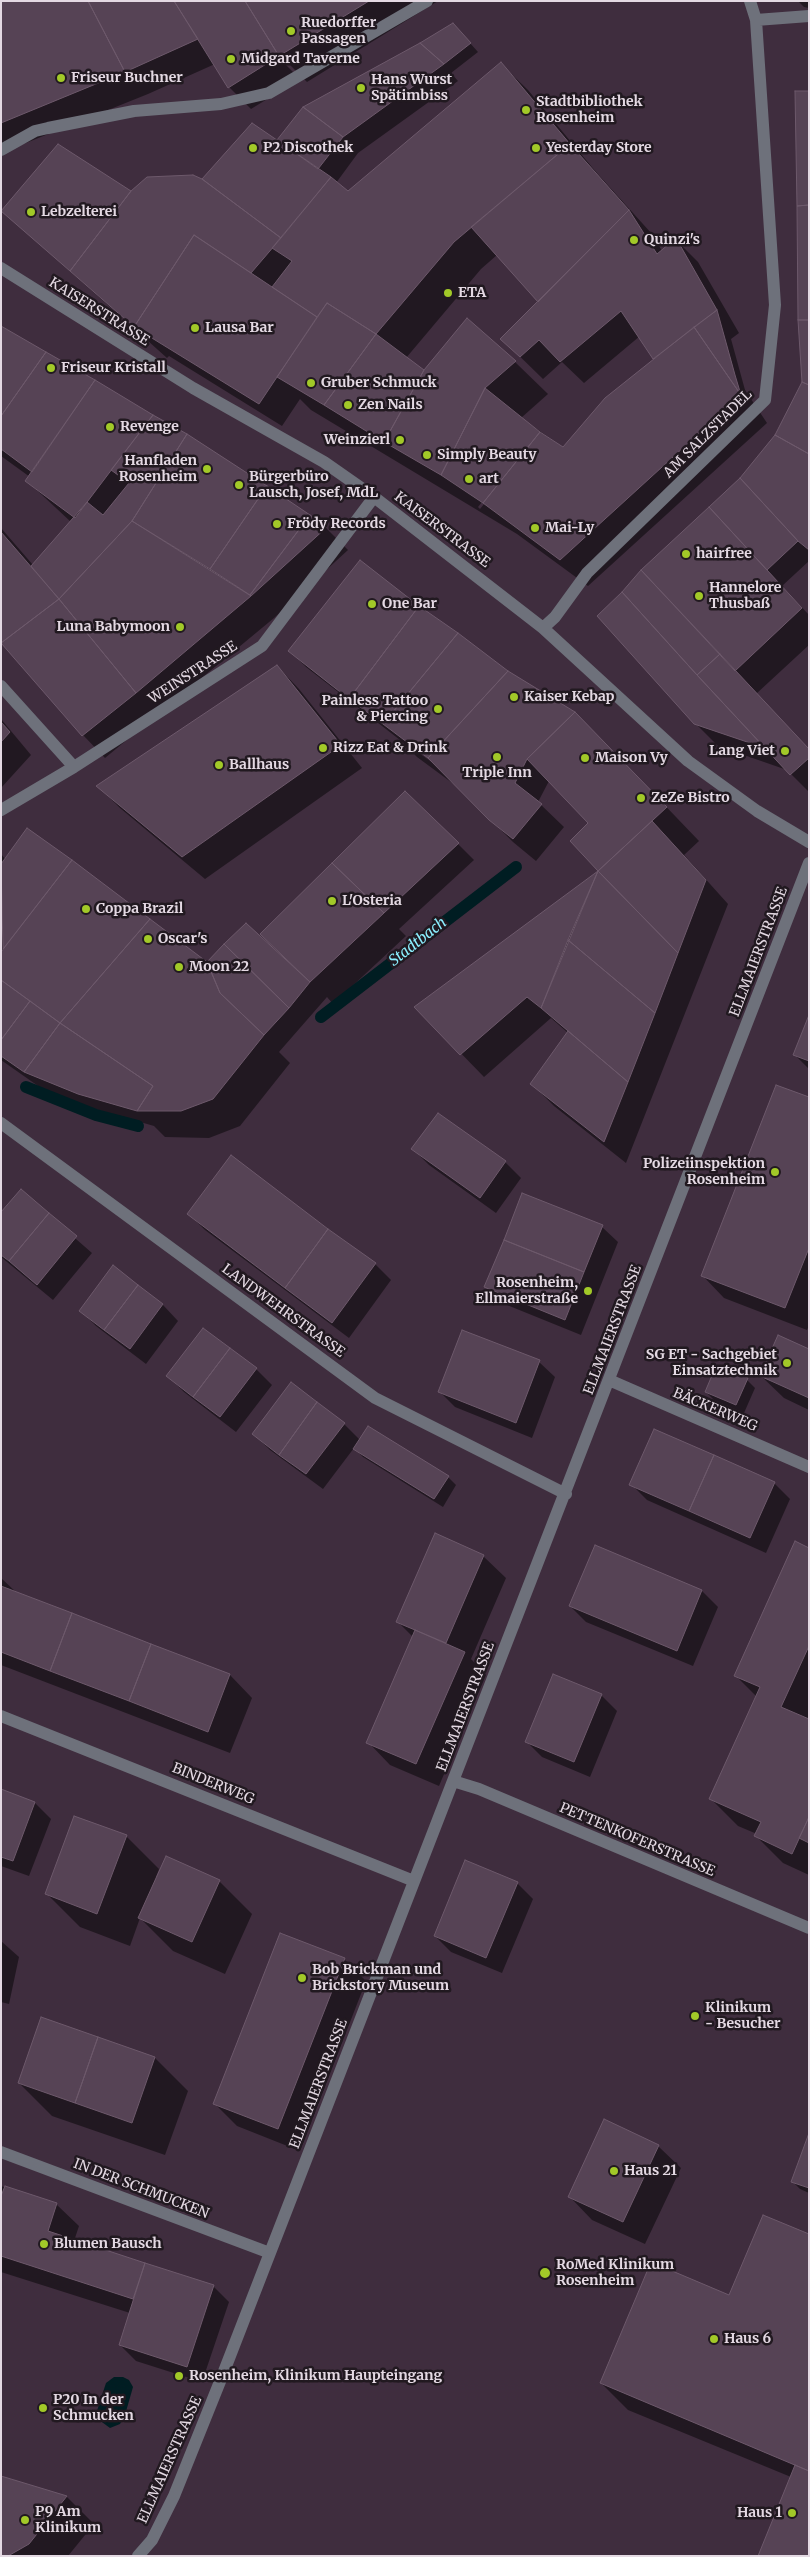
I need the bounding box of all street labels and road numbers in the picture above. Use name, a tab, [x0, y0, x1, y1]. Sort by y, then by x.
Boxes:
street label: KAISERSTRASSE	[46, 274, 152, 350]
street label: AM SALZSTADEL	[660, 386, 756, 482]
street label: KAISERSTRASSE	[391, 489, 493, 571]
street label: WEINSTRASSE	[146, 638, 240, 708]
street label: ELLMAIERSTRASSE	[727, 885, 791, 1019]
street label: LANDWEHRSTRASSE	[218, 1261, 348, 1361]
street label: ELLMAIERSTRASSE	[581, 1263, 645, 1397]
street label: BÄCKERWEG	[670, 1385, 760, 1435]
street label: ELLMAIERSTRASSE	[434, 1640, 498, 1774]
street label: BINDERWEG	[169, 1760, 257, 1808]
street label: PETTENKOFERSTRASSE	[557, 1800, 717, 1880]
street label: ELLMAIERSTRASSE	[287, 2017, 351, 2151]
street label: IN DER SCHMUCKEN	[71, 2155, 211, 2223]
street label: ELLMAIERSTRASSE	[134, 2394, 206, 2526]

